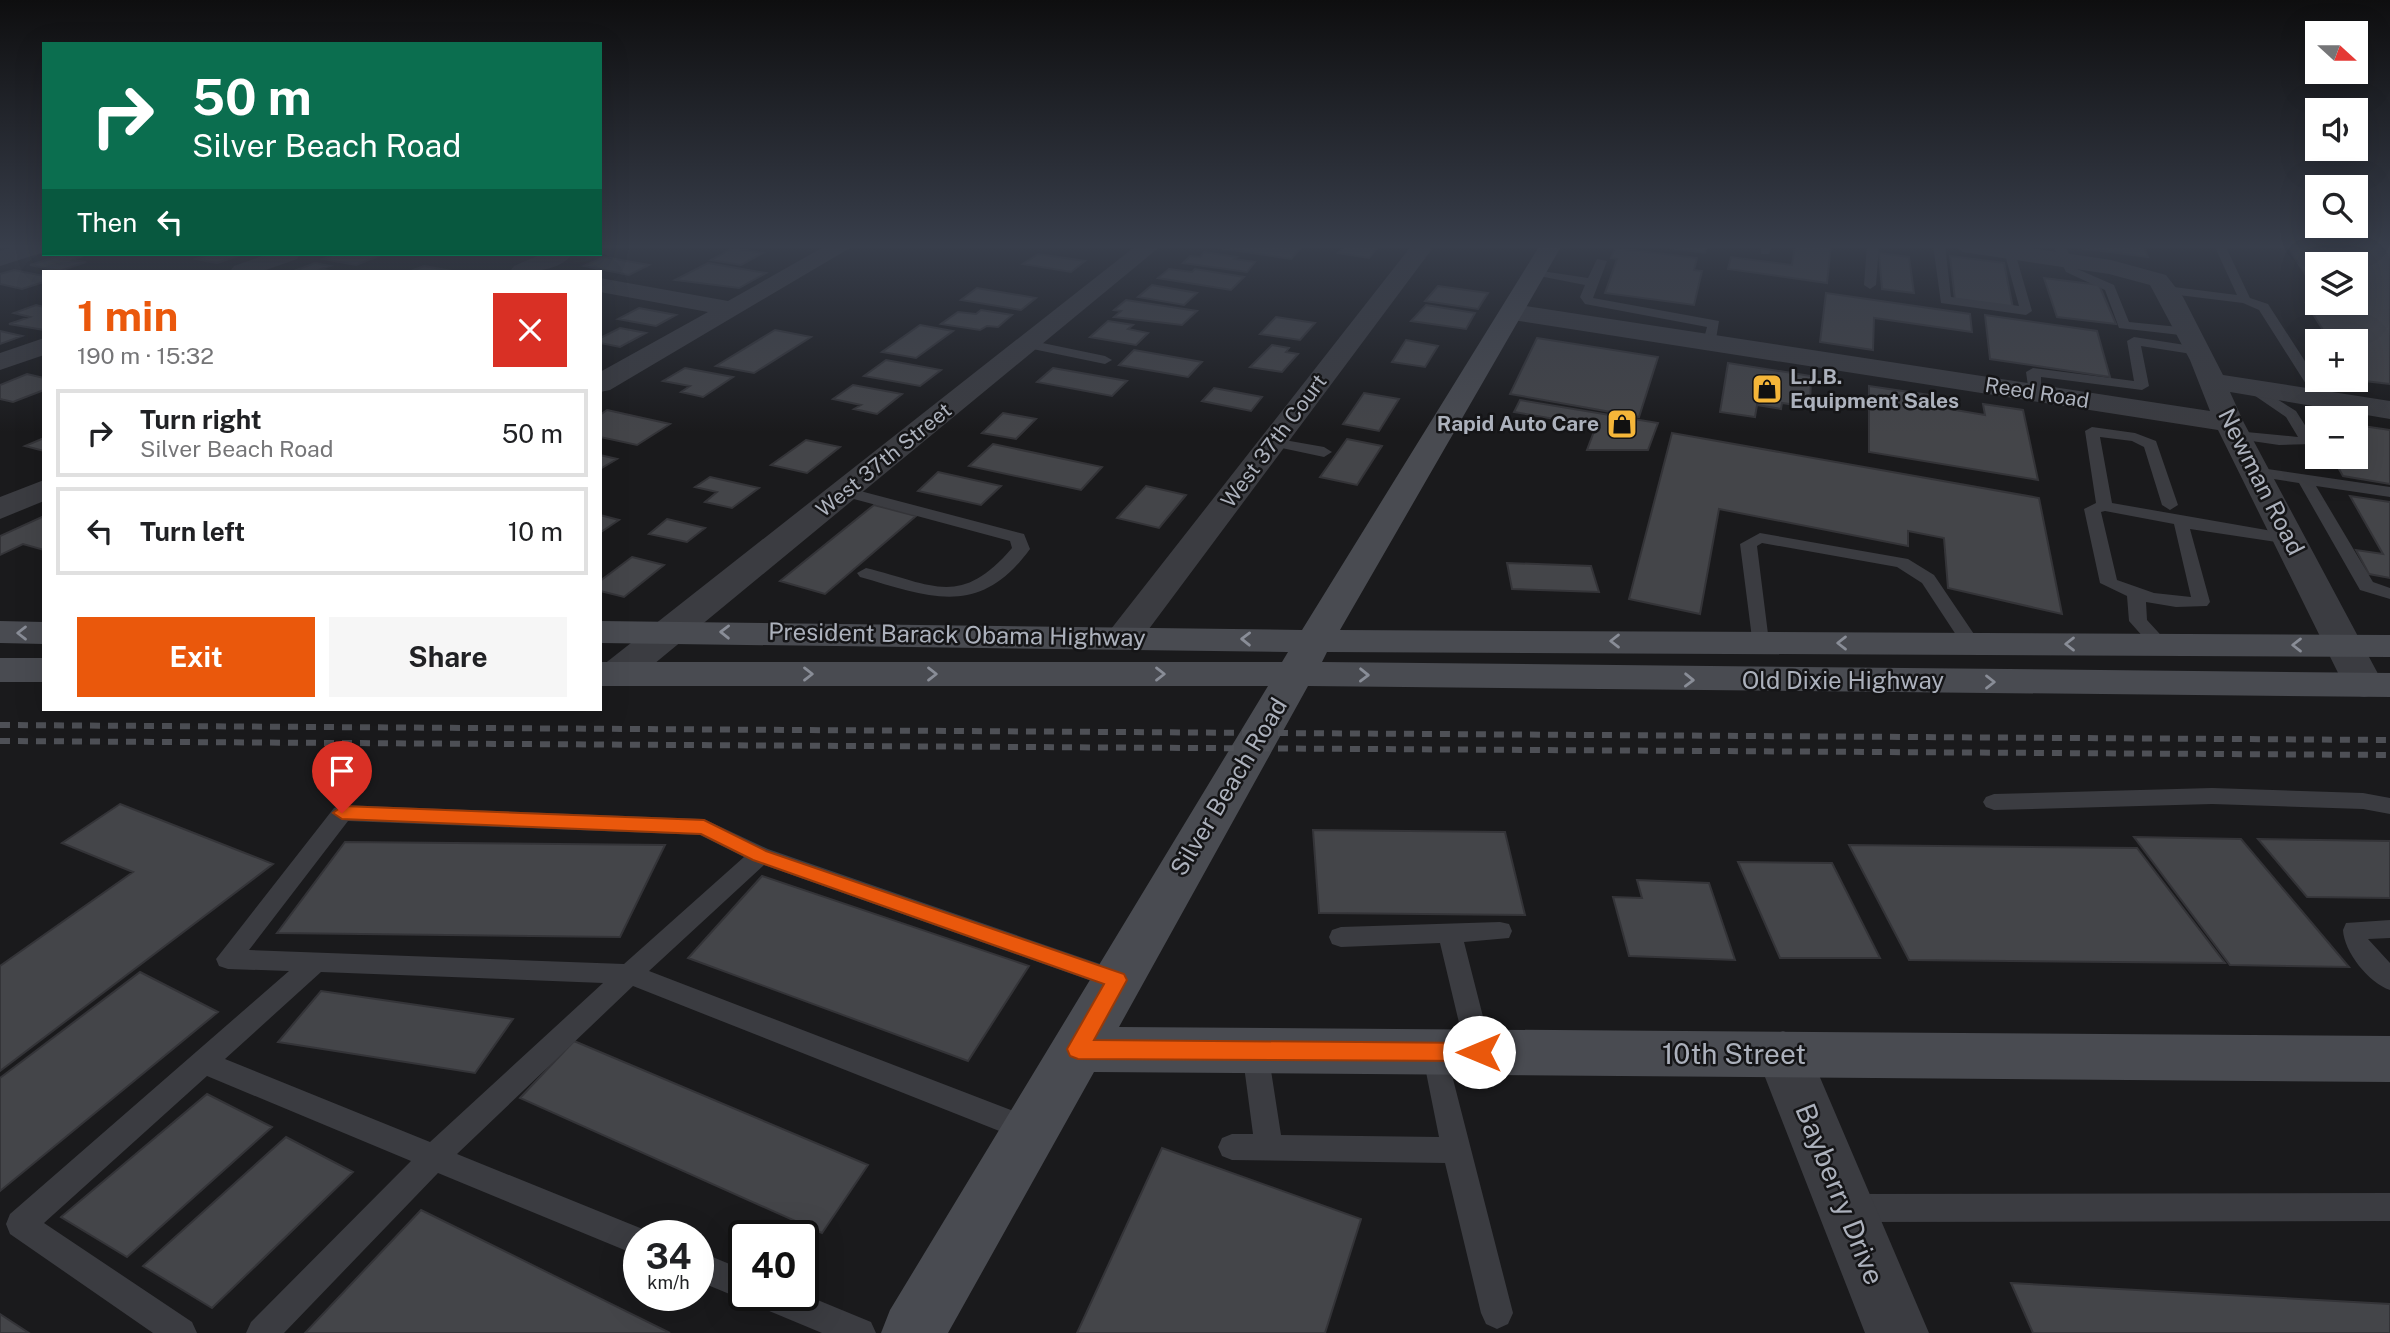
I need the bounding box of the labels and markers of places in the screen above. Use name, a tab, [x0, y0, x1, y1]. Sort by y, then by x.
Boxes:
place label: L.J.B. Equipment Sales	[1790, 364, 1959, 413]
shop icon: L.J.B. Equipment Sales	[1750, 372, 1784, 406]
shop icon: Rapid Auto Care	[1605, 407, 1639, 441]
place label: Rapid Auto Care	[1437, 411, 1599, 436]
pin	[312, 741, 372, 813]

